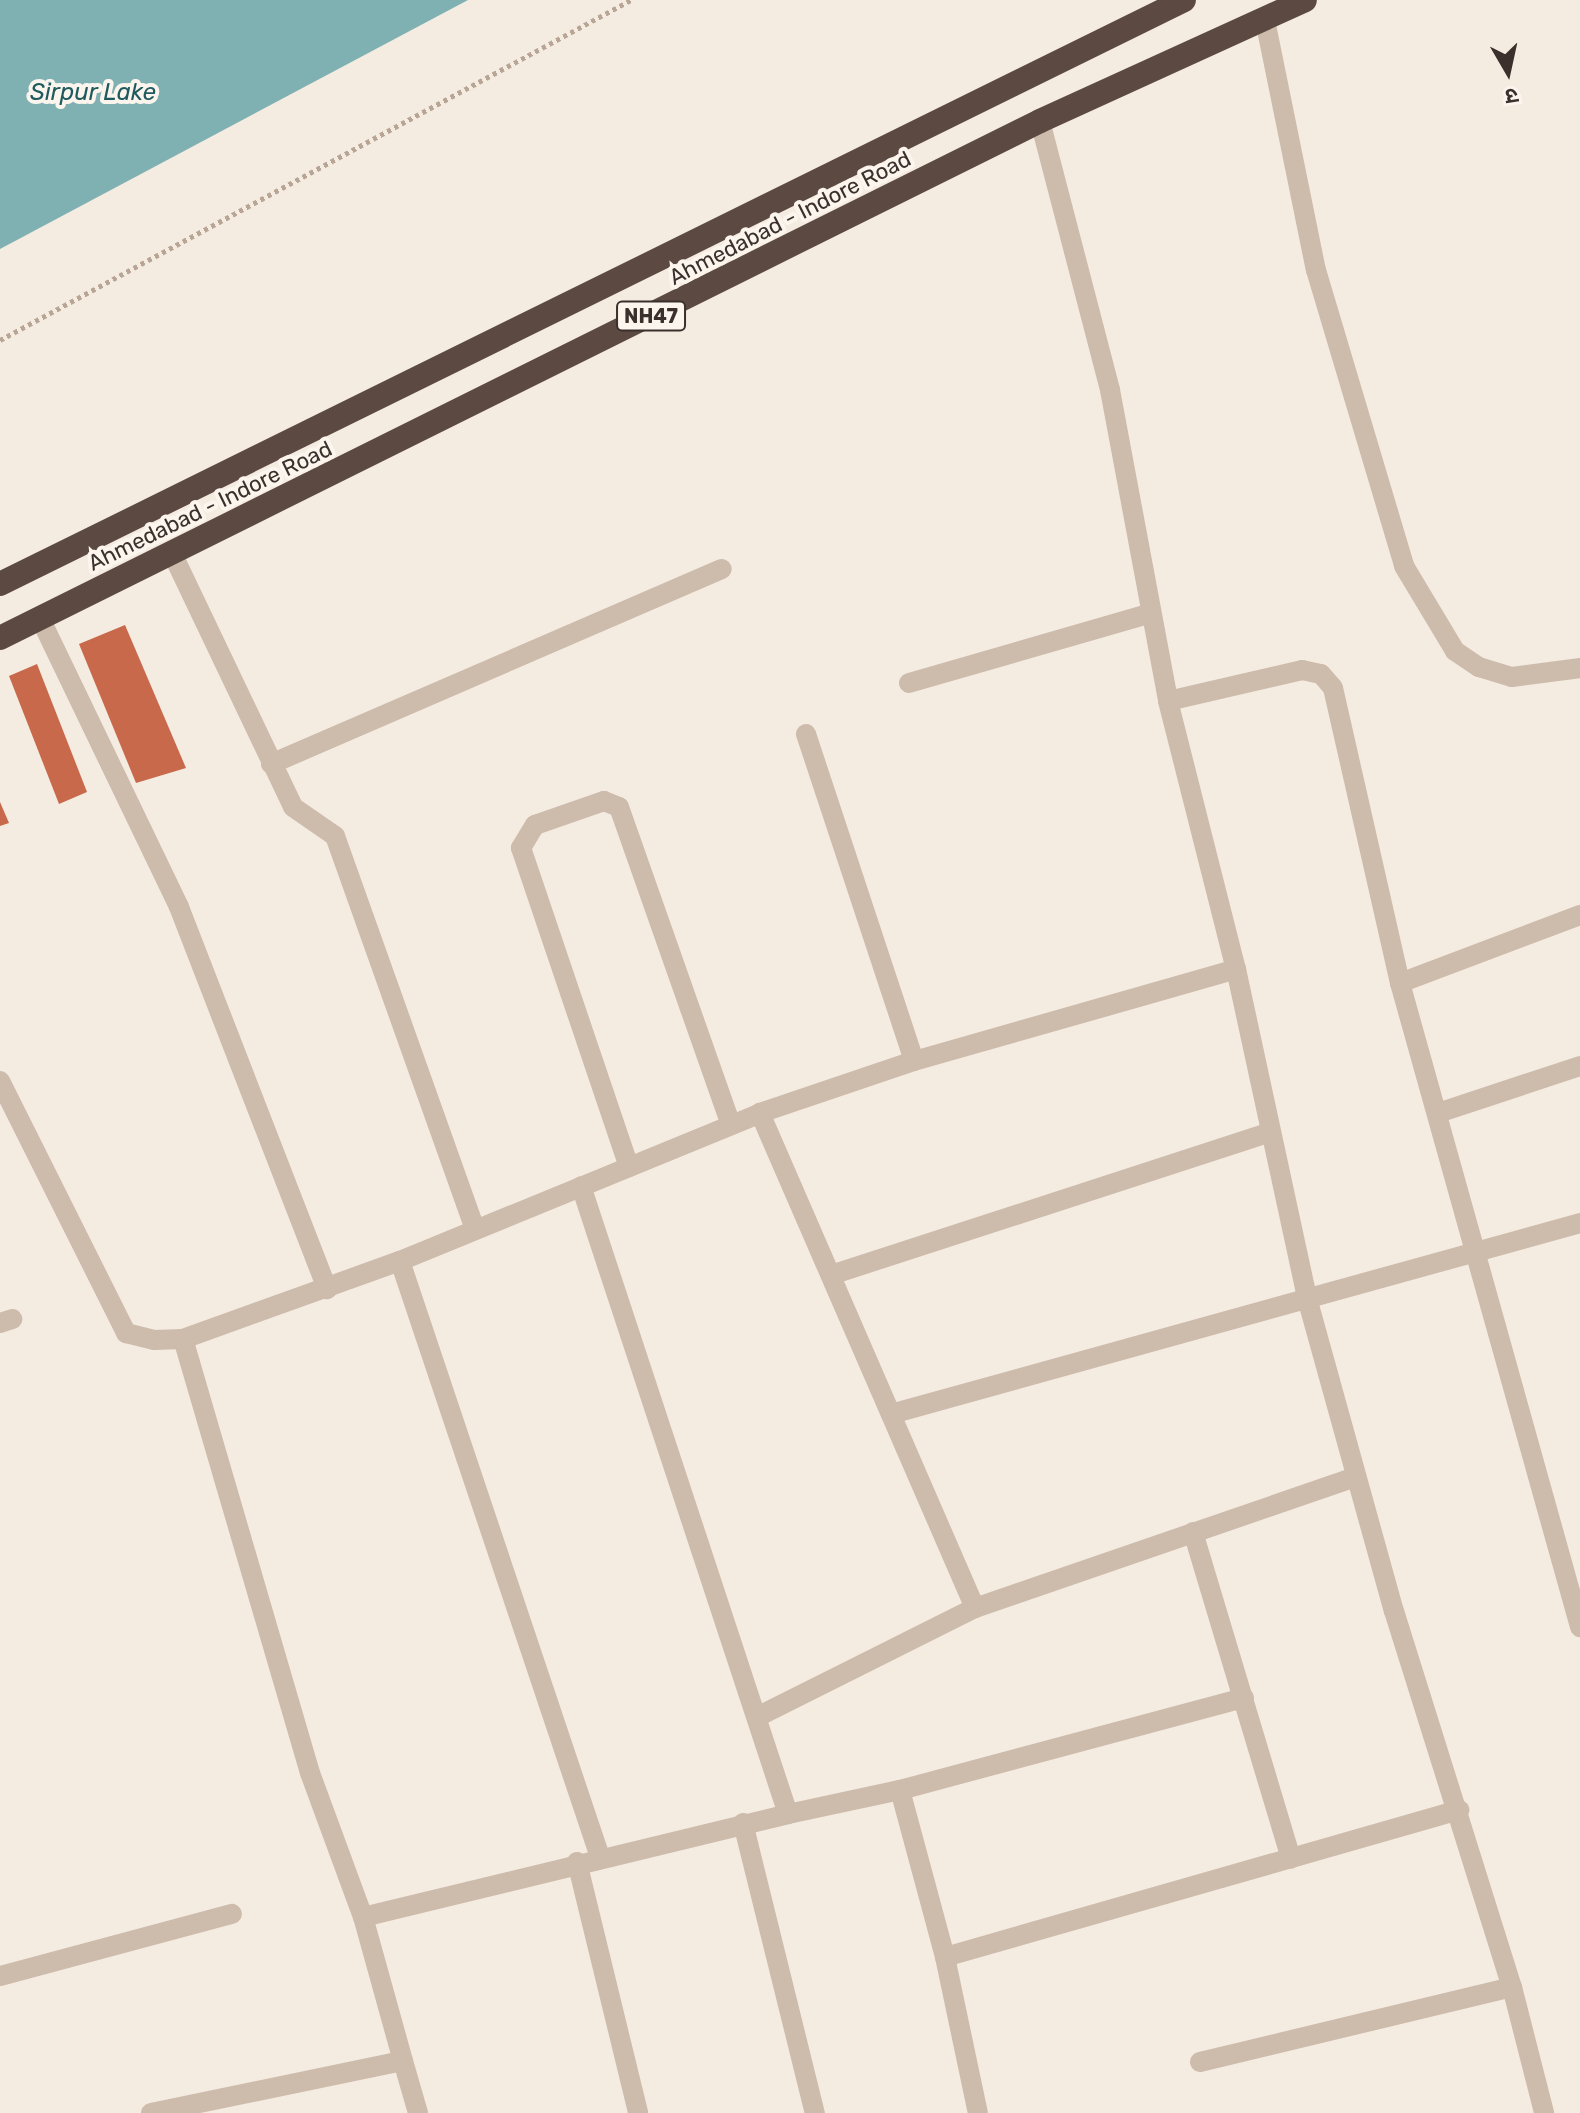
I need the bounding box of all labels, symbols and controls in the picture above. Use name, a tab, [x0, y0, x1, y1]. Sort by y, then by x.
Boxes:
north arrow	[1468, 32, 1548, 112]
water label: Sirpur Lake	[30, 79, 156, 107]
text: उ	[1503, 82, 1520, 111]
street label: Ahmedabad - Indore Road	[665, 145, 915, 291]
road number: NH47	[615, 300, 687, 332]
street label: Ahmedabad - Indore Road	[84, 435, 336, 577]

